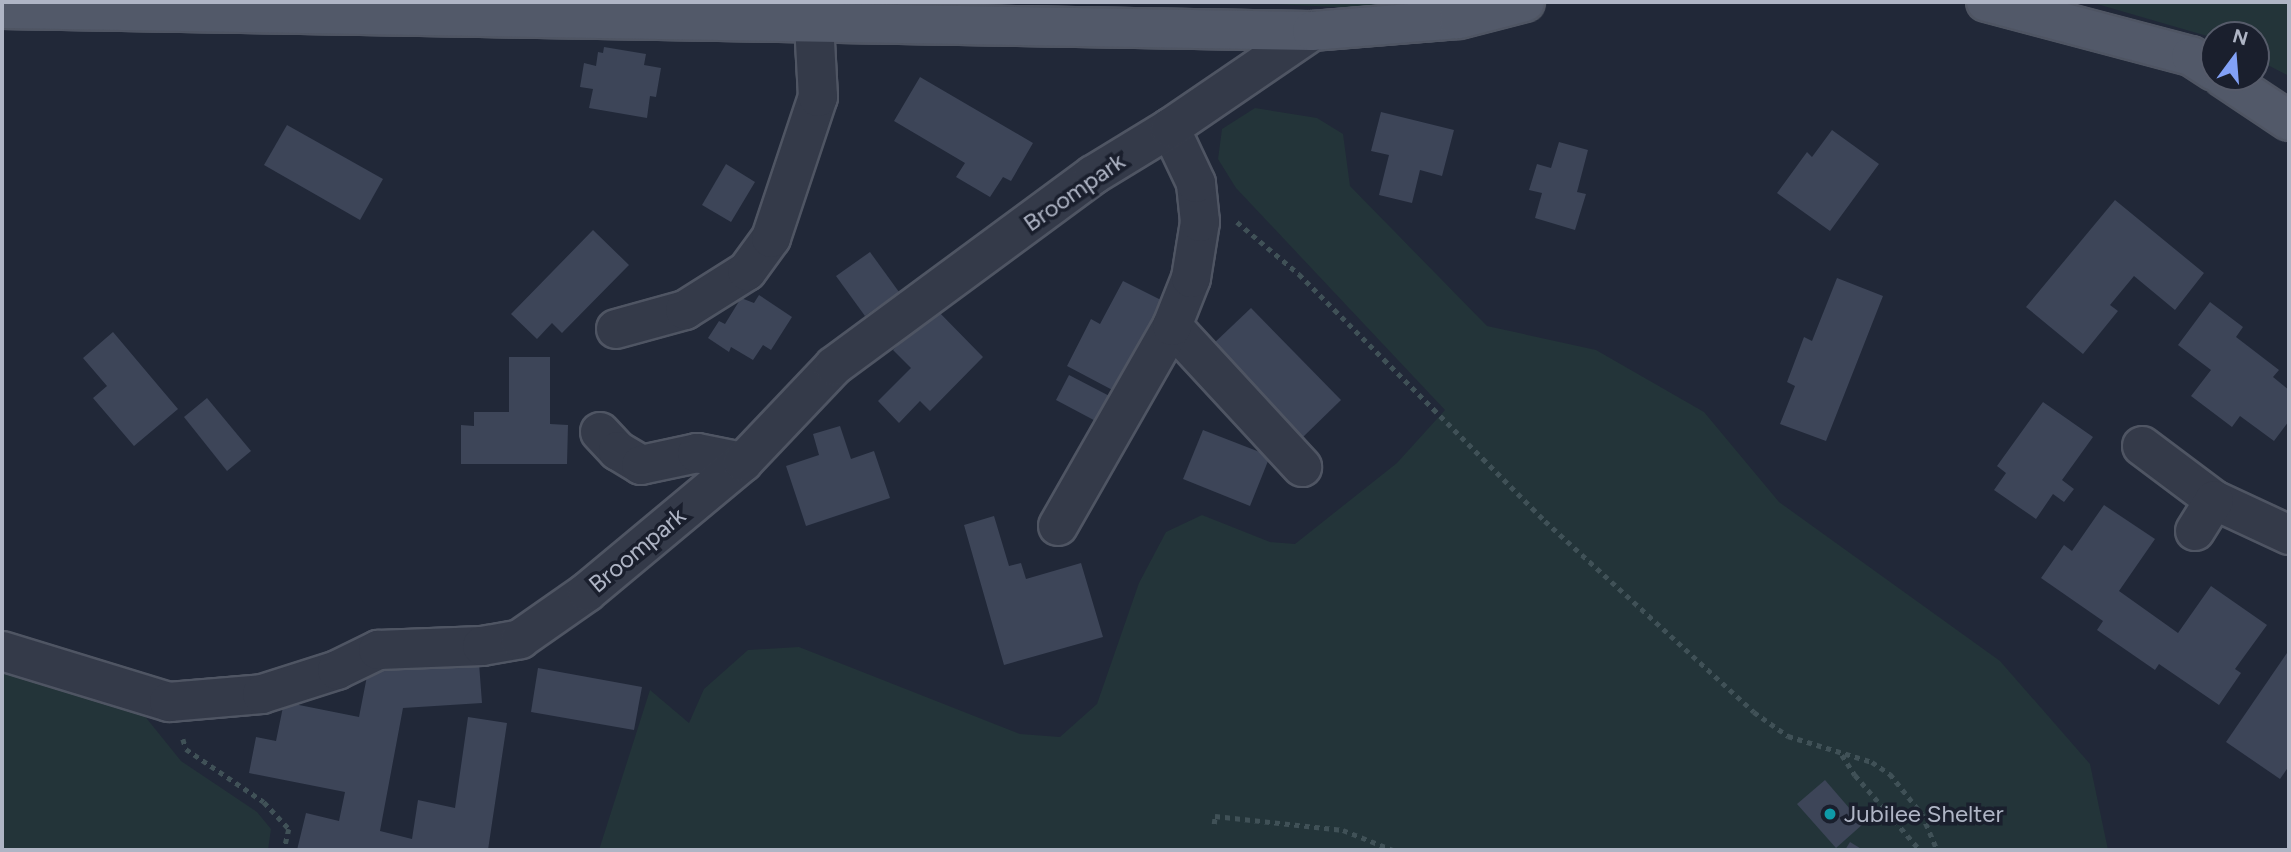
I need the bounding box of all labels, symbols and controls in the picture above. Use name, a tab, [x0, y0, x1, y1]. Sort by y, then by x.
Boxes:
north arrow	[2200, 21, 2270, 91]
text: N	[2230, 24, 2251, 50]
street label: Broompark	[1018, 147, 1130, 237]
street label: Broompark	[583, 501, 691, 599]
place label: Jubilee Shelter	[1844, 800, 2004, 828]
marker: Jubilee Shelter	[1822, 806, 1838, 822]

